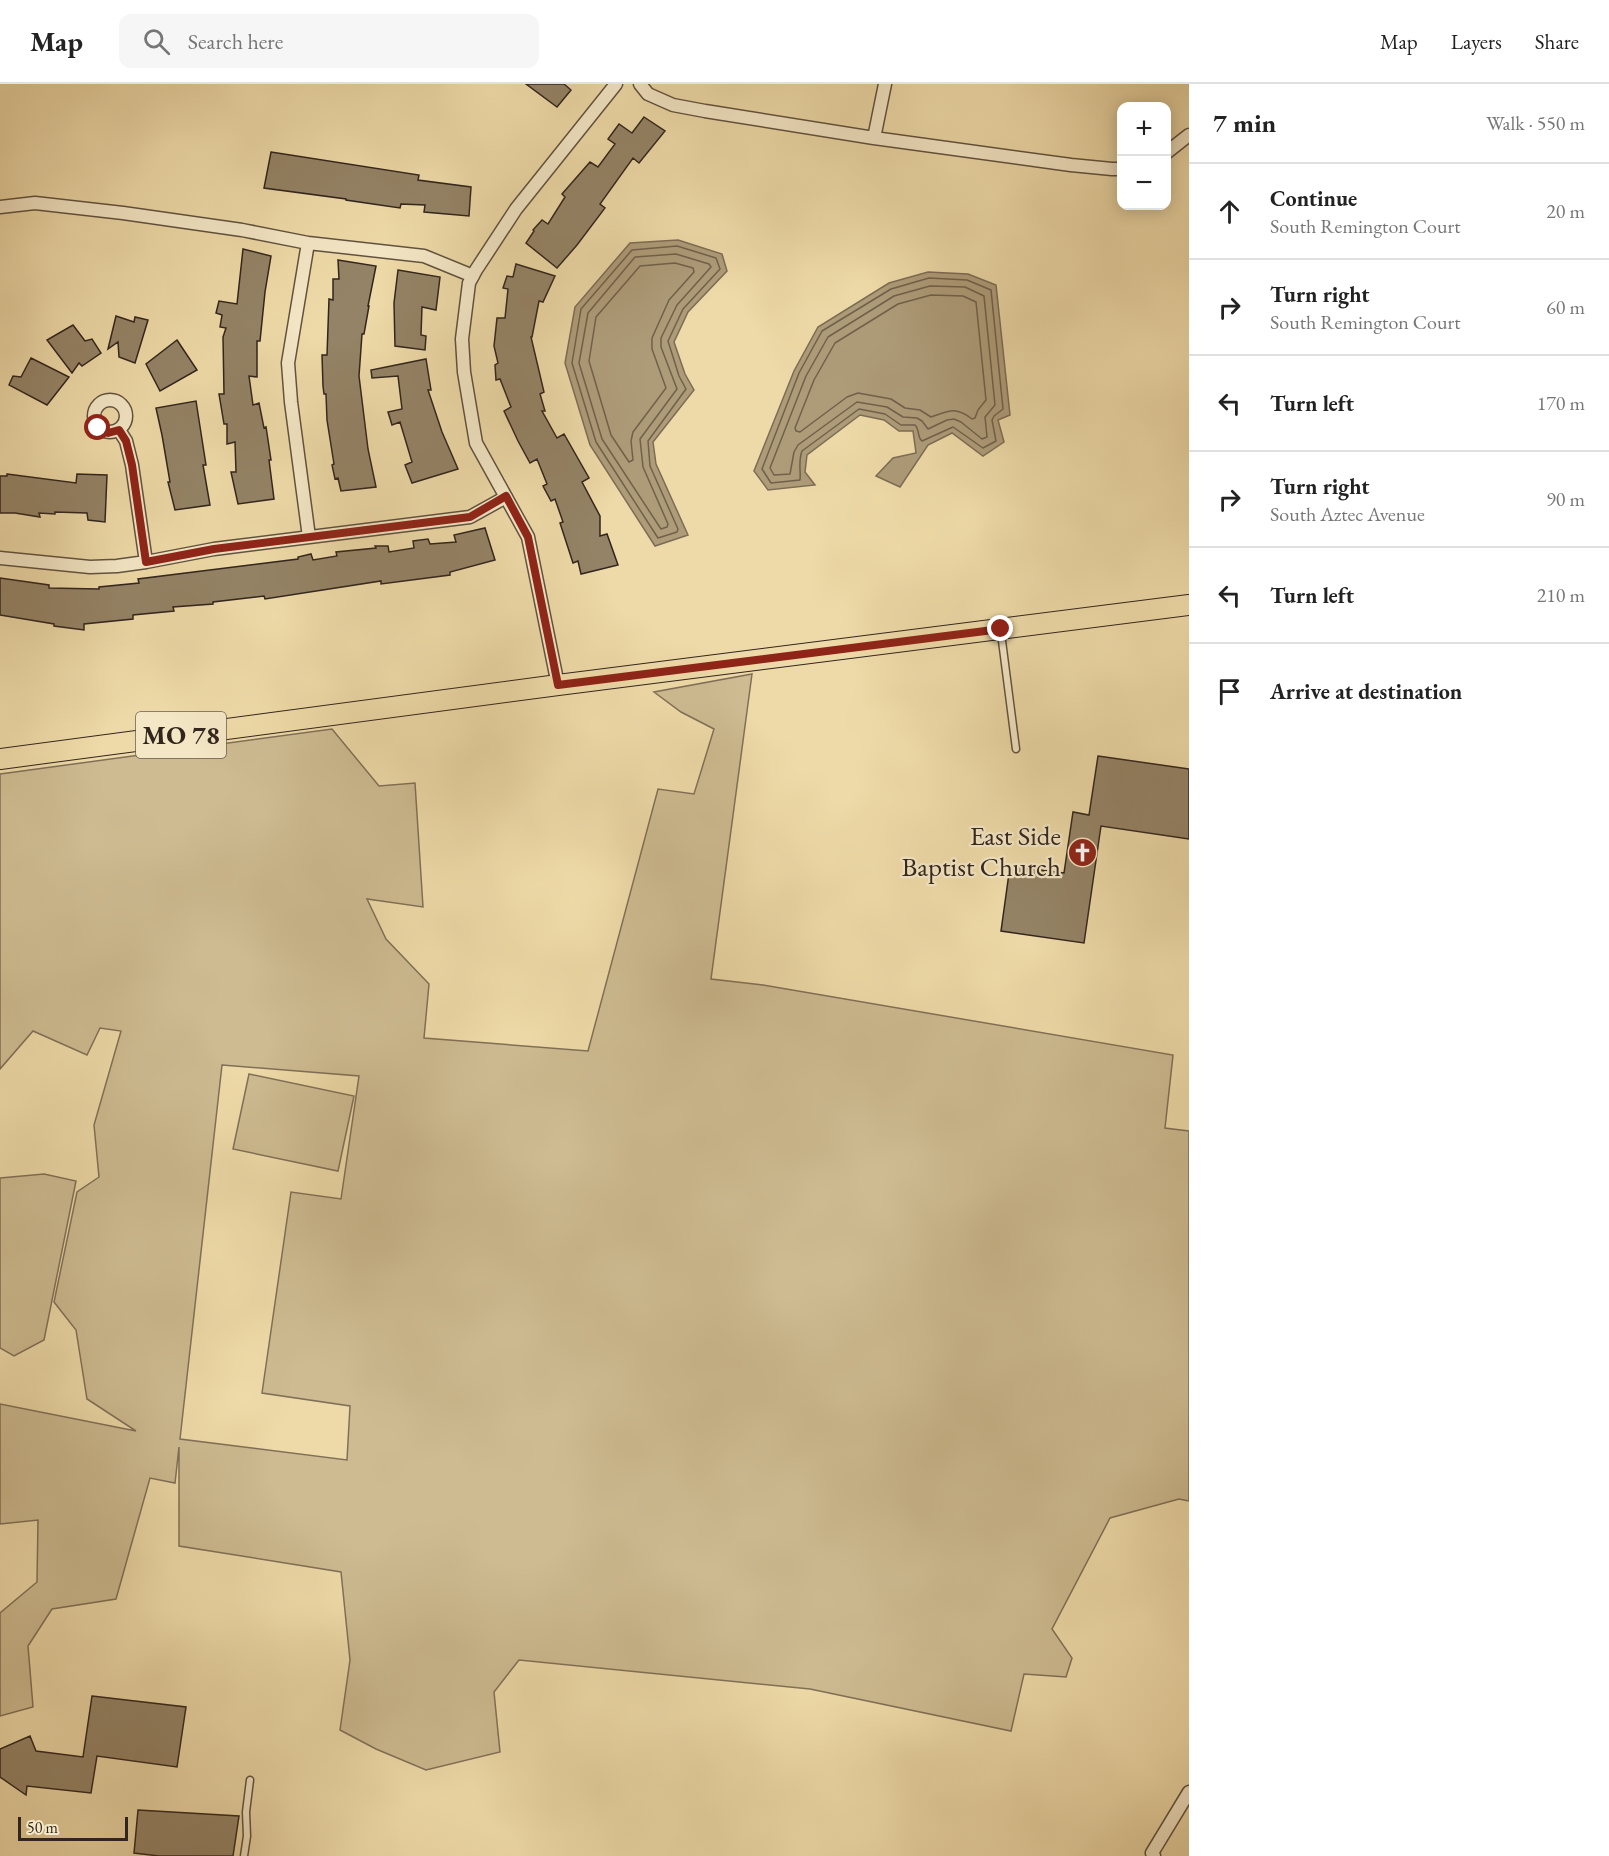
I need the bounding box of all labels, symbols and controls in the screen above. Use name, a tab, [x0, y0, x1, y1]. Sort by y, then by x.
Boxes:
search box	[119, 14, 539, 68]
text: Map	[30, 23, 83, 59]
icon: search	[140, 25, 173, 58]
text: Search here	[188, 27, 283, 56]
text: Map	[1380, 28, 1418, 55]
text: Layers	[1451, 28, 1502, 55]
text: Share	[1535, 28, 1579, 55]
map controls	[1117, 102, 1171, 210]
button: +	[1117, 102, 1171, 156]
text: 7 min	[1213, 106, 1276, 140]
text: Walk · 550 m	[1486, 110, 1585, 136]
button: −	[1117, 156, 1171, 210]
text: Continue	[1270, 184, 1357, 213]
icon: ahead	[1213, 195, 1246, 228]
text: 20 m	[1546, 198, 1585, 224]
text: South Remington Court	[1270, 213, 1460, 239]
text: Turn right	[1270, 280, 1369, 309]
icon: right	[1213, 291, 1246, 324]
text: 60 m	[1546, 294, 1585, 320]
text: South Remington Court	[1270, 309, 1460, 335]
icon: left	[1213, 387, 1246, 420]
text: Turn left	[1270, 389, 1354, 418]
text: 170 m	[1537, 390, 1585, 416]
route start	[84, 414, 110, 440]
text: Turn right	[1270, 472, 1369, 501]
icon: right	[1213, 483, 1246, 516]
text: 90 m	[1546, 486, 1585, 512]
text: South Aztec Avenue	[1270, 501, 1425, 527]
icon: left	[1213, 579, 1246, 612]
text: Turn left	[1270, 581, 1354, 610]
text: 210 m	[1537, 582, 1585, 608]
route end	[987, 615, 1013, 641]
icon: arrive	[1213, 675, 1246, 708]
text: Arrive at destination	[1270, 677, 1462, 706]
road number: MO 78	[136, 712, 226, 758]
place label: East Side Baptist Church	[901, 818, 1061, 884]
church icon: East Side Baptist Church	[1066, 836, 1098, 868]
scale bar	[18, 1814, 128, 1842]
text: 50 m	[27, 1817, 58, 1838]

